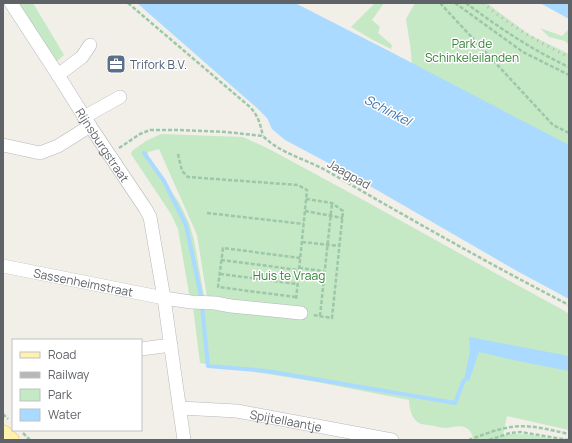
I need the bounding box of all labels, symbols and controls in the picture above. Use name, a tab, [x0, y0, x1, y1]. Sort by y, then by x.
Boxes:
park label: Park de Schinkeleilanden	[425, 35, 519, 66]
office icon: Trifork B.V.	[105, 53, 127, 75]
place label: Trifork B.V.	[130, 56, 187, 73]
water label: Schinkel	[361, 90, 416, 131]
street label: Rijnsburgstraat	[72, 105, 134, 185]
street label: Jaagpad	[324, 155, 374, 193]
street label: Sassenheimstraat	[32, 264, 135, 300]
park label: Huis te Vraag	[253, 267, 325, 284]
legend	[12, 339, 142, 431]
text: Road	[48, 346, 76, 363]
text: Railway	[48, 366, 90, 383]
text: Park	[48, 386, 73, 403]
street label: Spijtellaantje	[249, 405, 323, 435]
text: Water	[48, 406, 82, 423]

